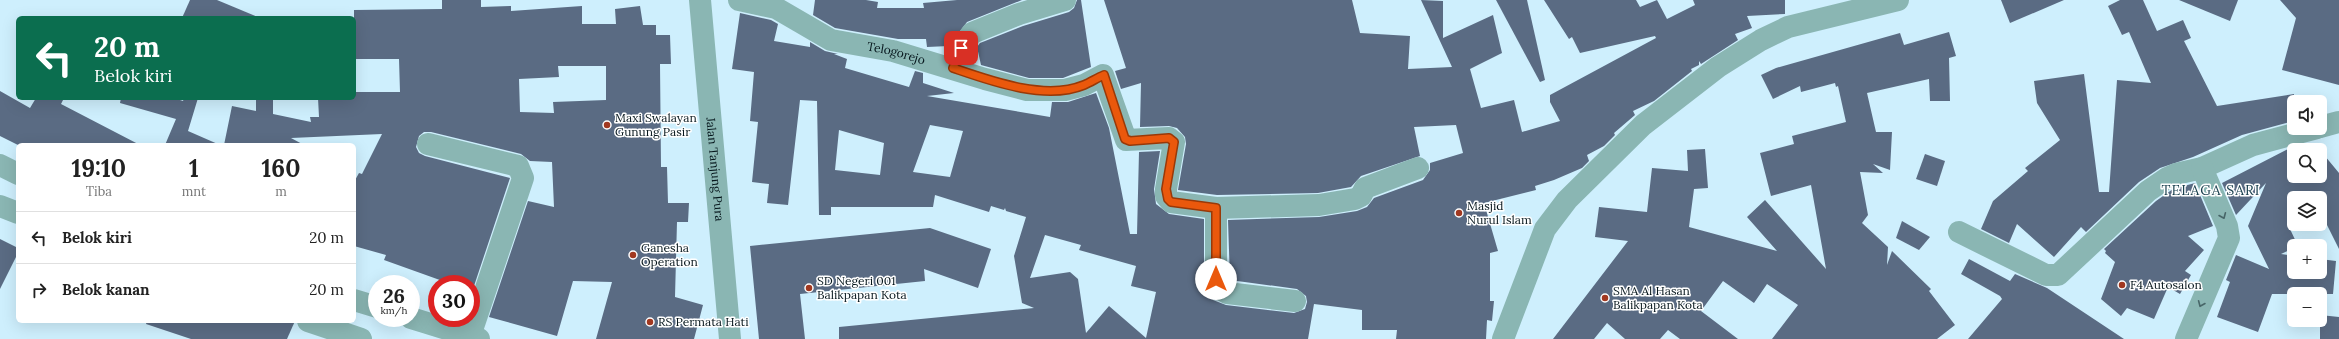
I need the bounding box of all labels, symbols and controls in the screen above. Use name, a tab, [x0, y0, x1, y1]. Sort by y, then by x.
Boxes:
text: 20 m	[94, 29, 160, 65]
pin	[944, 31, 978, 65]
icon: left	[28, 32, 80, 84]
icon: arrive	[950, 37, 972, 59]
street label: Telogorejo	[866, 39, 927, 67]
text: Belok kiri	[94, 64, 172, 87]
map controls	[2287, 95, 2327, 327]
button: sound	[2287, 95, 2327, 135]
place label: Maxi Swalayan Gunung Pasir	[615, 110, 697, 139]
street label: Jalan Tanjung Pura	[703, 116, 728, 222]
marker: Maxi Swalayan Gunung Pasir	[602, 120, 612, 130]
button: search	[2287, 143, 2327, 183]
text: 19:10	[72, 153, 126, 184]
text: 1	[189, 153, 199, 184]
text: 160	[262, 153, 300, 184]
district label: TELAGA SARI	[2162, 181, 2260, 199]
text: Tiba	[86, 183, 112, 200]
text: mnt	[182, 183, 206, 200]
text: m	[275, 183, 287, 200]
button: layers	[2287, 191, 2327, 231]
place label: Masjid Nurul Islam	[1467, 198, 1532, 227]
marker: Masjid Nurul Islam	[1454, 208, 1464, 218]
one-way arrow	[2218, 212, 2226, 219]
icon: left	[28, 227, 50, 249]
text: Belok kiri	[62, 228, 132, 247]
text: 20 m	[309, 228, 344, 247]
button: +	[2287, 239, 2327, 279]
place label: Ganesha Operation	[641, 240, 698, 269]
marker: Ganesha Operation	[628, 250, 638, 260]
position arrow	[1195, 258, 1237, 300]
place label: SD Negeri 001 Balikpapan Kota	[817, 273, 907, 302]
speed limit sign: 30	[428, 275, 480, 327]
place label: F4 Autosalon	[2130, 277, 2202, 292]
icon: right	[28, 279, 50, 301]
text: Belok kanan	[62, 280, 150, 299]
text: 20 m	[309, 280, 344, 299]
marker: F4 Autosalon	[2117, 280, 2127, 290]
text: 26	[383, 283, 405, 308]
marker: SD Negeri 001 Balikpapan Kota	[804, 283, 814, 293]
place label: SMA Al Hasan Balikpapan Kota	[1613, 283, 1703, 312]
button: −	[2287, 287, 2327, 327]
marker: SMA Al Hasan Balikpapan Kota	[1600, 293, 1610, 303]
one-way arrow	[2197, 301, 2205, 308]
text: km/h	[380, 304, 408, 317]
place label: RS Permata Hati	[658, 314, 749, 329]
marker: RS Permata Hati	[645, 317, 655, 327]

